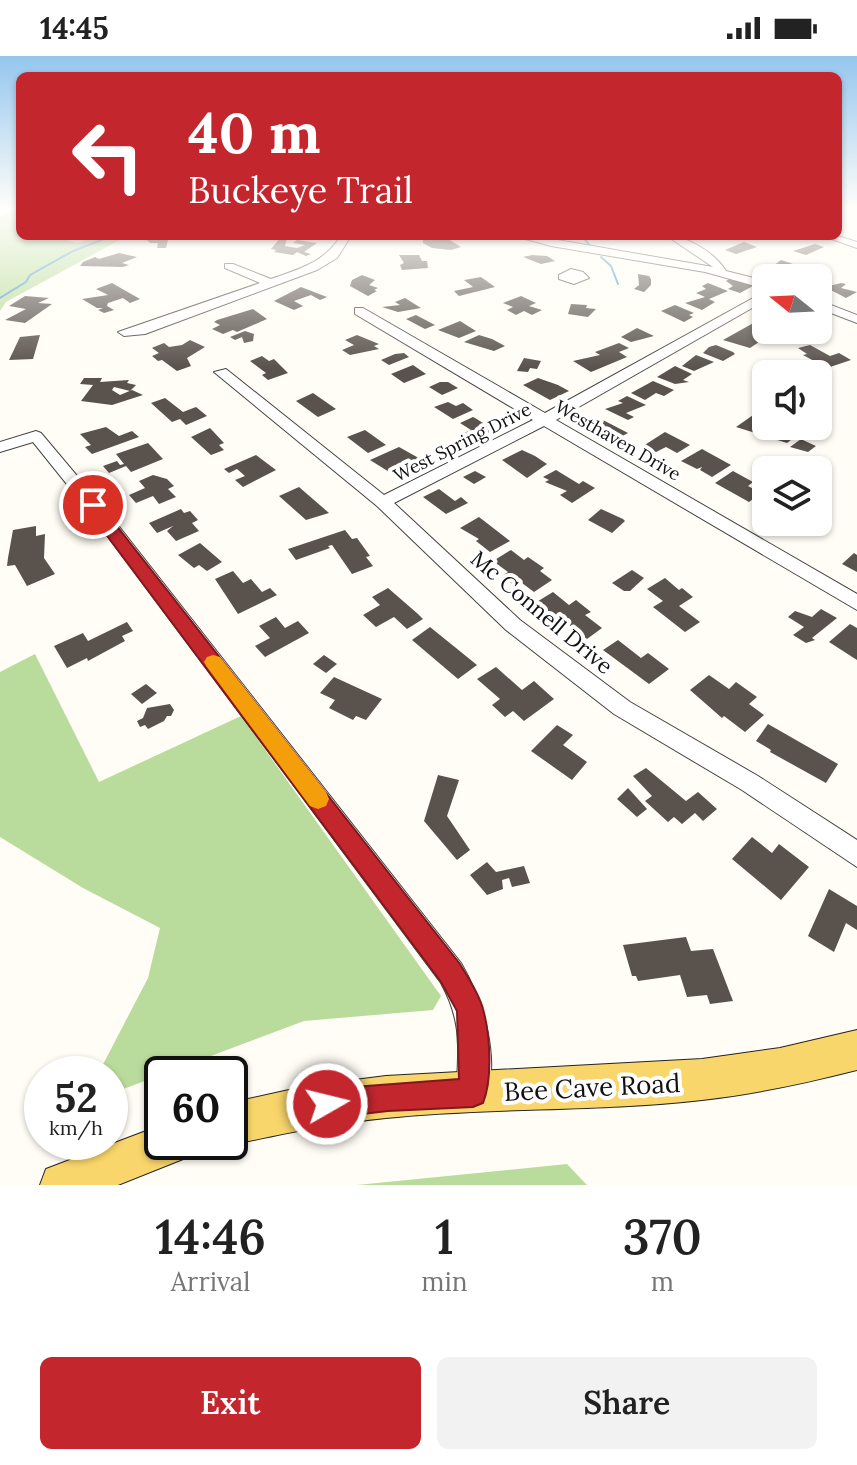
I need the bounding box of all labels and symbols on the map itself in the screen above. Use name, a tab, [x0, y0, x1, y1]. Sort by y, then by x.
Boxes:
north arrow	[752, 264, 832, 344]
street label: Westhaven Drive	[551, 395, 685, 485]
street label: West Spring Drive	[389, 397, 535, 487]
pin	[59, 471, 127, 539]
street label: Mc Connell Drive	[465, 544, 619, 680]
speed limit sign: 60	[144, 1056, 248, 1160]
position arrow	[285, 1062, 369, 1146]
street label: Bee Cave Road	[503, 1066, 681, 1108]

